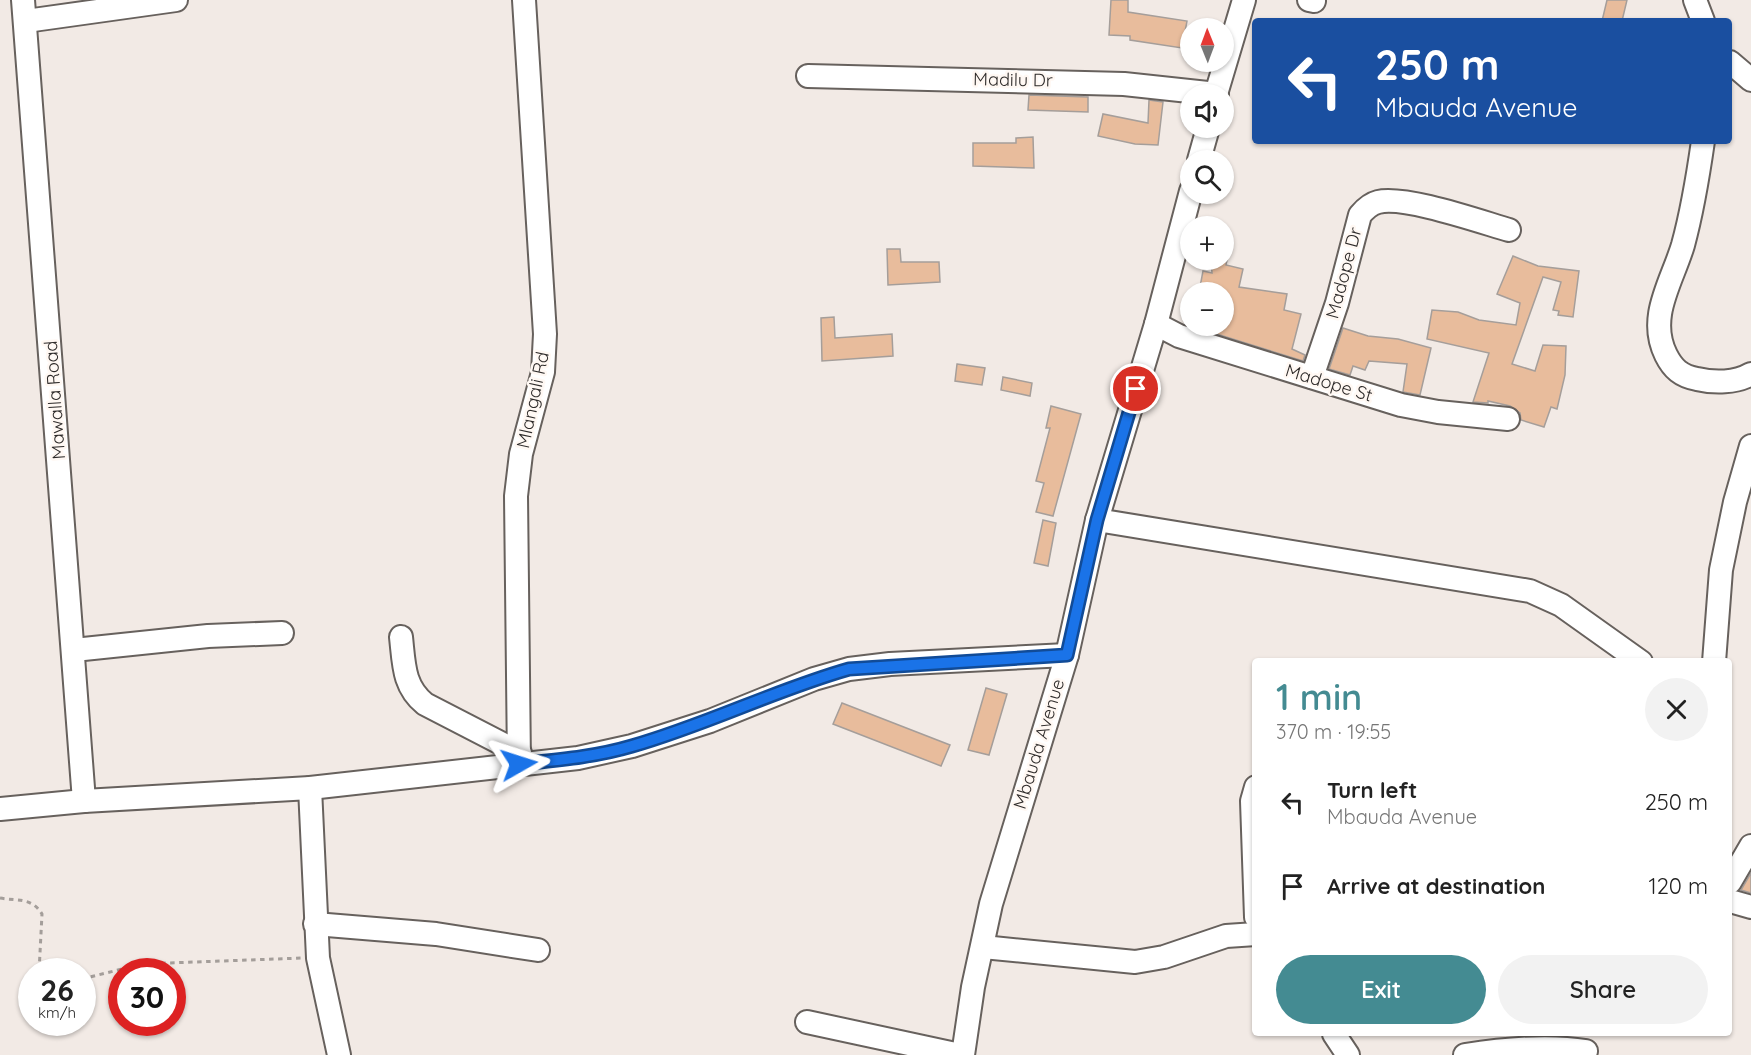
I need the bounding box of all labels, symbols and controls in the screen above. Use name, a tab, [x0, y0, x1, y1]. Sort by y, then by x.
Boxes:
north arrow	[1180, 18, 1234, 72]
map controls	[1180, 18, 1234, 336]
text: 250 m	[1375, 38, 1499, 91]
icon: left	[1276, 42, 1354, 120]
street label: Madilu Dr	[973, 67, 1053, 92]
button: sound	[1180, 84, 1234, 138]
text: Mbauda Avenue	[1375, 90, 1578, 124]
button: search	[1180, 150, 1234, 204]
button: +	[1180, 216, 1234, 270]
street label: Madope Dr	[1320, 225, 1367, 321]
button: −	[1180, 282, 1234, 336]
street label: Mawalla Road	[39, 340, 70, 460]
street label: Mlangali Rd	[511, 349, 554, 450]
street label: Madope St	[1283, 358, 1375, 407]
pin	[1110, 363, 1161, 414]
icon: arrive	[1119, 372, 1152, 405]
text: 1 min	[1276, 674, 1362, 719]
street label: Mbauda Avenue	[1008, 676, 1069, 812]
button: close	[1645, 678, 1708, 741]
text: 370 m · 19:55	[1276, 719, 1391, 744]
position arrow	[487, 732, 551, 796]
text: Turn left	[1327, 776, 1417, 804]
icon: left	[1276, 786, 1309, 819]
text: 250 m	[1645, 788, 1708, 816]
text: Mbauda Avenue	[1327, 804, 1477, 829]
icon: arrive	[1276, 870, 1309, 903]
text: Arrive at destination	[1327, 872, 1545, 900]
text: 120 m	[1649, 872, 1708, 900]
button: Exit	[1276, 955, 1486, 1024]
button: Share	[1498, 955, 1708, 1024]
speed limit sign: 30	[108, 958, 186, 1036]
text: 26	[40, 971, 74, 1009]
text: km/h	[38, 1003, 76, 1022]

